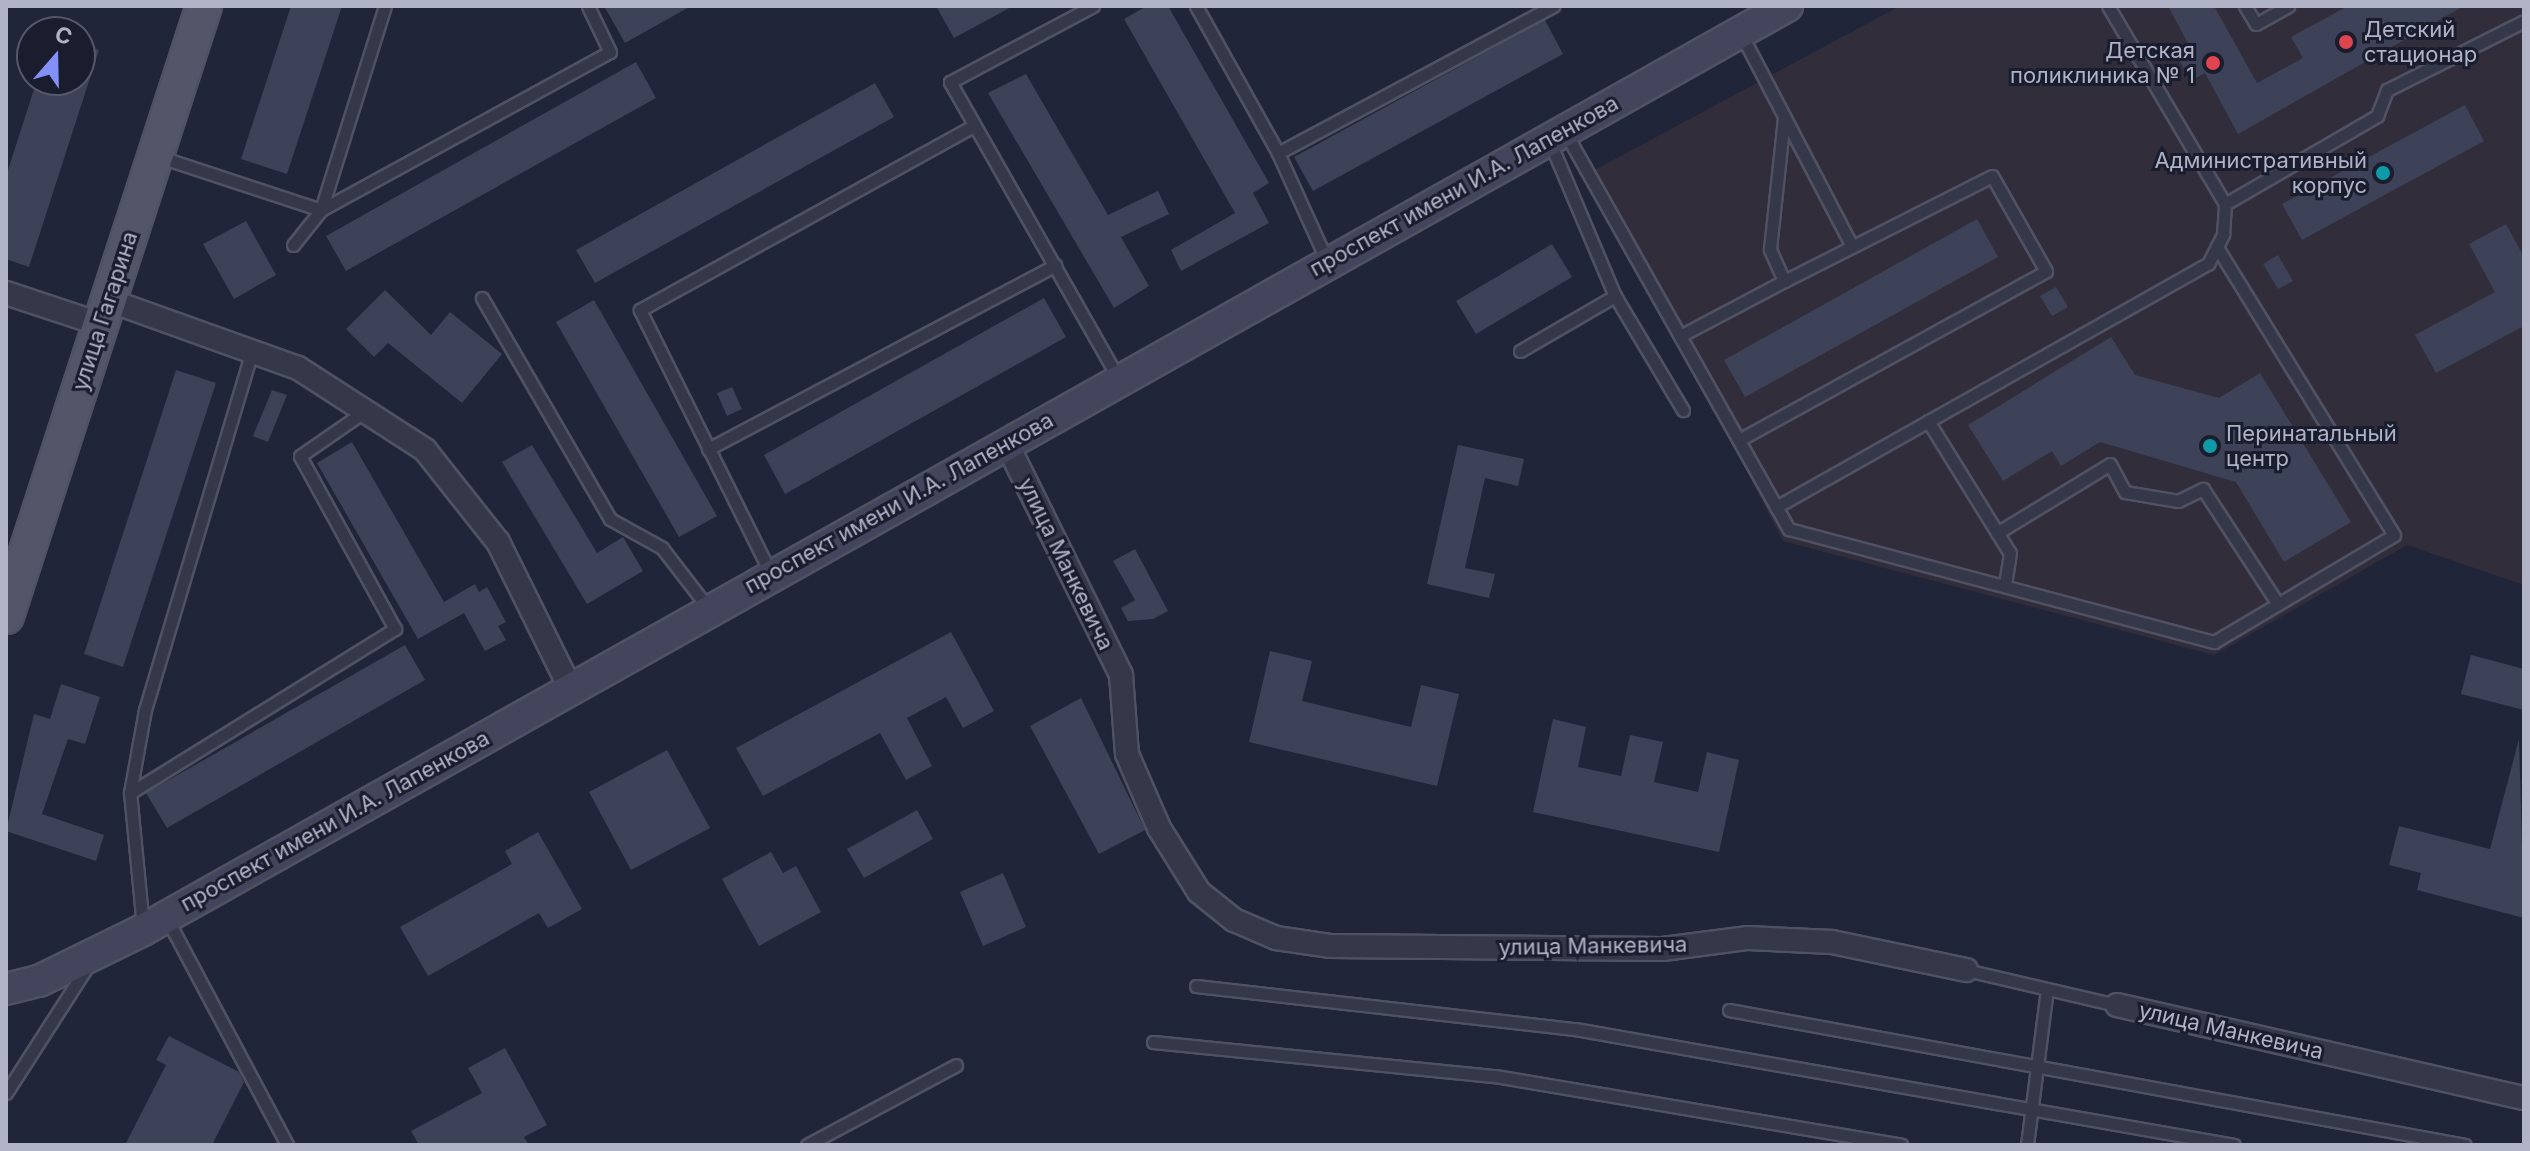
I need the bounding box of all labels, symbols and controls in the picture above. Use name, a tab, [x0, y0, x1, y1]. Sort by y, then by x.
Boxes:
north arrow	[16, 16, 96, 96]
place label: Детский стационар	[2364, 16, 2477, 68]
text: С	[51, 20, 76, 50]
marker: Детский стационар	[2335, 31, 2357, 53]
place label: Детская поликлиника № 1	[2010, 37, 2195, 88]
marker: Детская поликлиника № 1	[2202, 52, 2224, 74]
street label: проспект имени И.А. Лапенкова	[1305, 90, 1623, 282]
place label: Административный корпус	[2155, 147, 2367, 198]
marker: Административный корпус	[2374, 164, 2392, 182]
street label: улица Гагарина	[67, 228, 143, 394]
street label: проспект имени И.А. Лапенкова	[740, 407, 1058, 599]
place label: Перинатальный центр	[2226, 420, 2397, 472]
marker: Перинатальный центр	[2201, 437, 2219, 455]
street label: улица Манкевича	[1013, 473, 1119, 655]
street label: проспект имени И.А. Лапенкова	[176, 725, 494, 917]
street label: улица Манкевича	[1498, 931, 1688, 961]
street label: улица Манкевича	[2136, 997, 2326, 1065]

